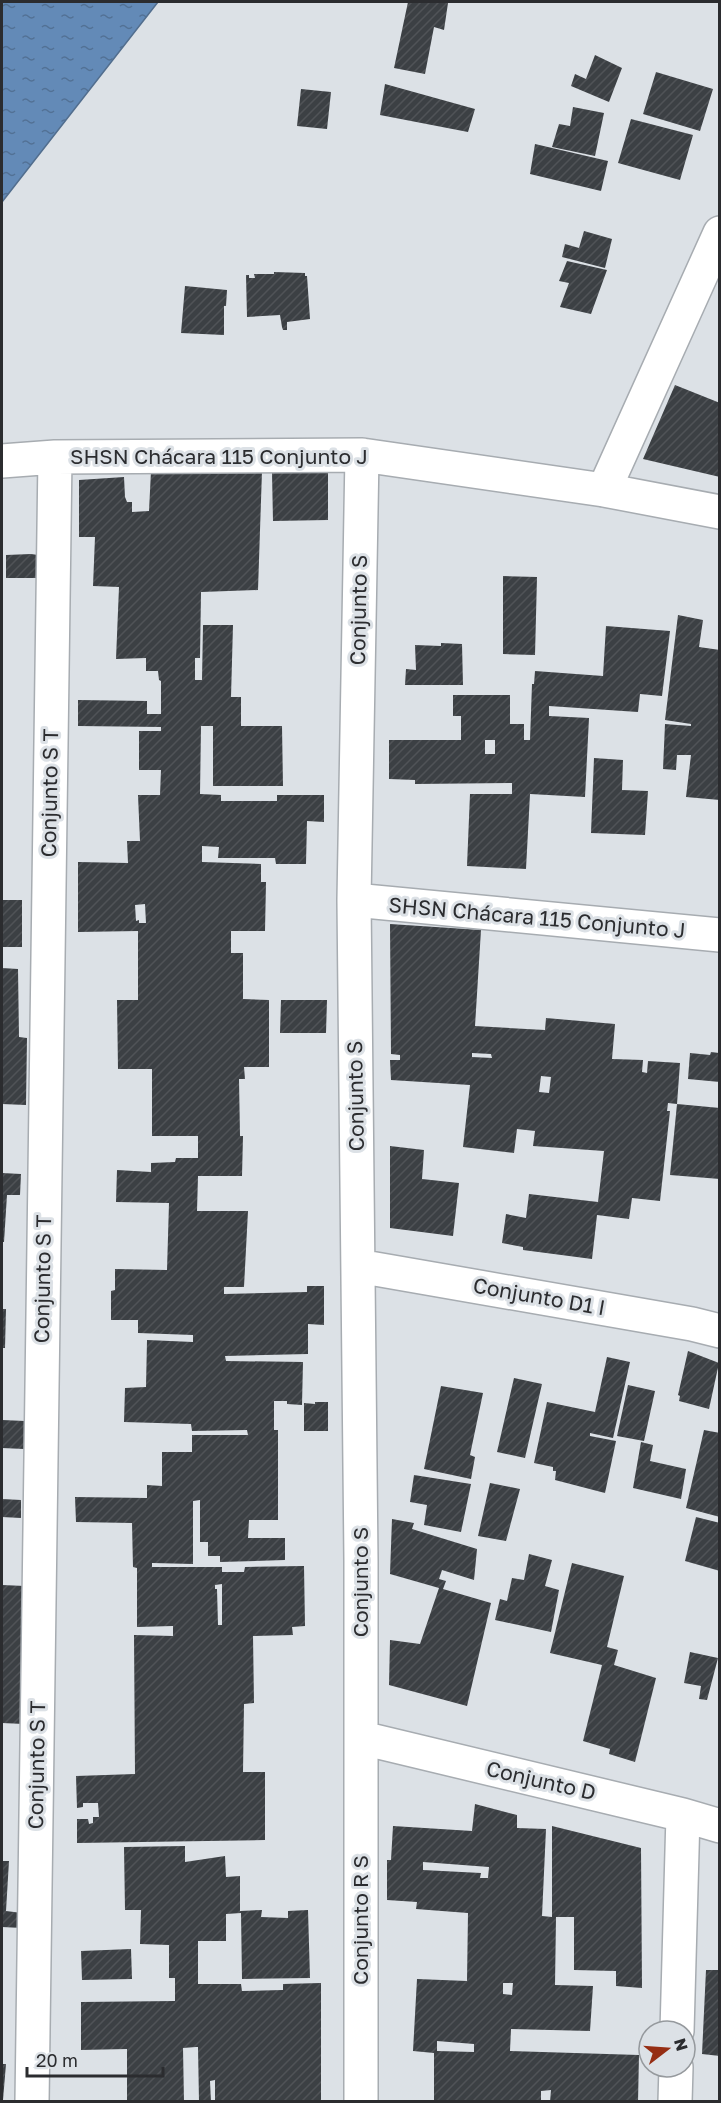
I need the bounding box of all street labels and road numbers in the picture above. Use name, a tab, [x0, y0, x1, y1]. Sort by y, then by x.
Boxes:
street label: SHSN Chácara 115 Conjunto J	[70, 443, 368, 469]
street label: Conjunto S	[344, 554, 372, 665]
street label: Conjunto S T	[35, 728, 63, 858]
street label: SHSN Chácara 115 Conjunto J	[387, 891, 687, 943]
street label: Conjunto S	[341, 1041, 369, 1152]
street label: Conjunto S T	[28, 1214, 56, 1344]
street label: Conjunto D1 I	[471, 1272, 607, 1320]
street label: Conjunto S	[347, 1527, 373, 1637]
street label: Conjunto S T	[22, 1700, 50, 1830]
street label: Conjunto D	[484, 1755, 599, 1805]
street label: Conjunto R S	[347, 1855, 373, 1985]

